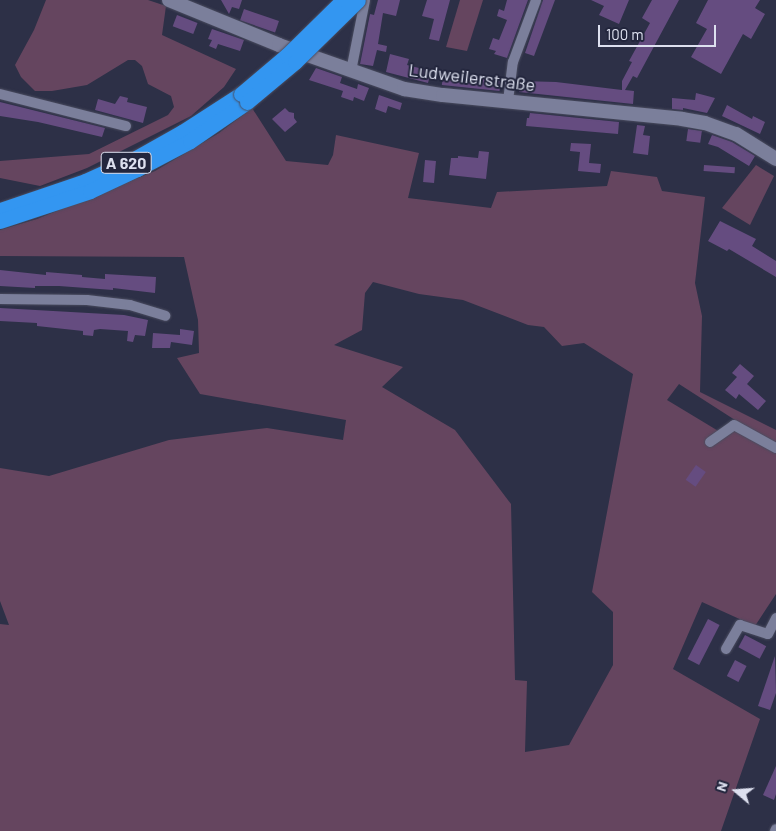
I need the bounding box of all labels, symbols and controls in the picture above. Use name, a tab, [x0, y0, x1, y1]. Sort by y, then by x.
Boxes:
scale bar	[601, 15, 718, 47]
text: 100 m	[606, 25, 644, 43]
street label: Ludweilerstraße	[408, 59, 536, 95]
road number: A 620	[100, 150, 152, 177]
north arrow	[711, 766, 761, 816]
text: N	[712, 779, 731, 793]

